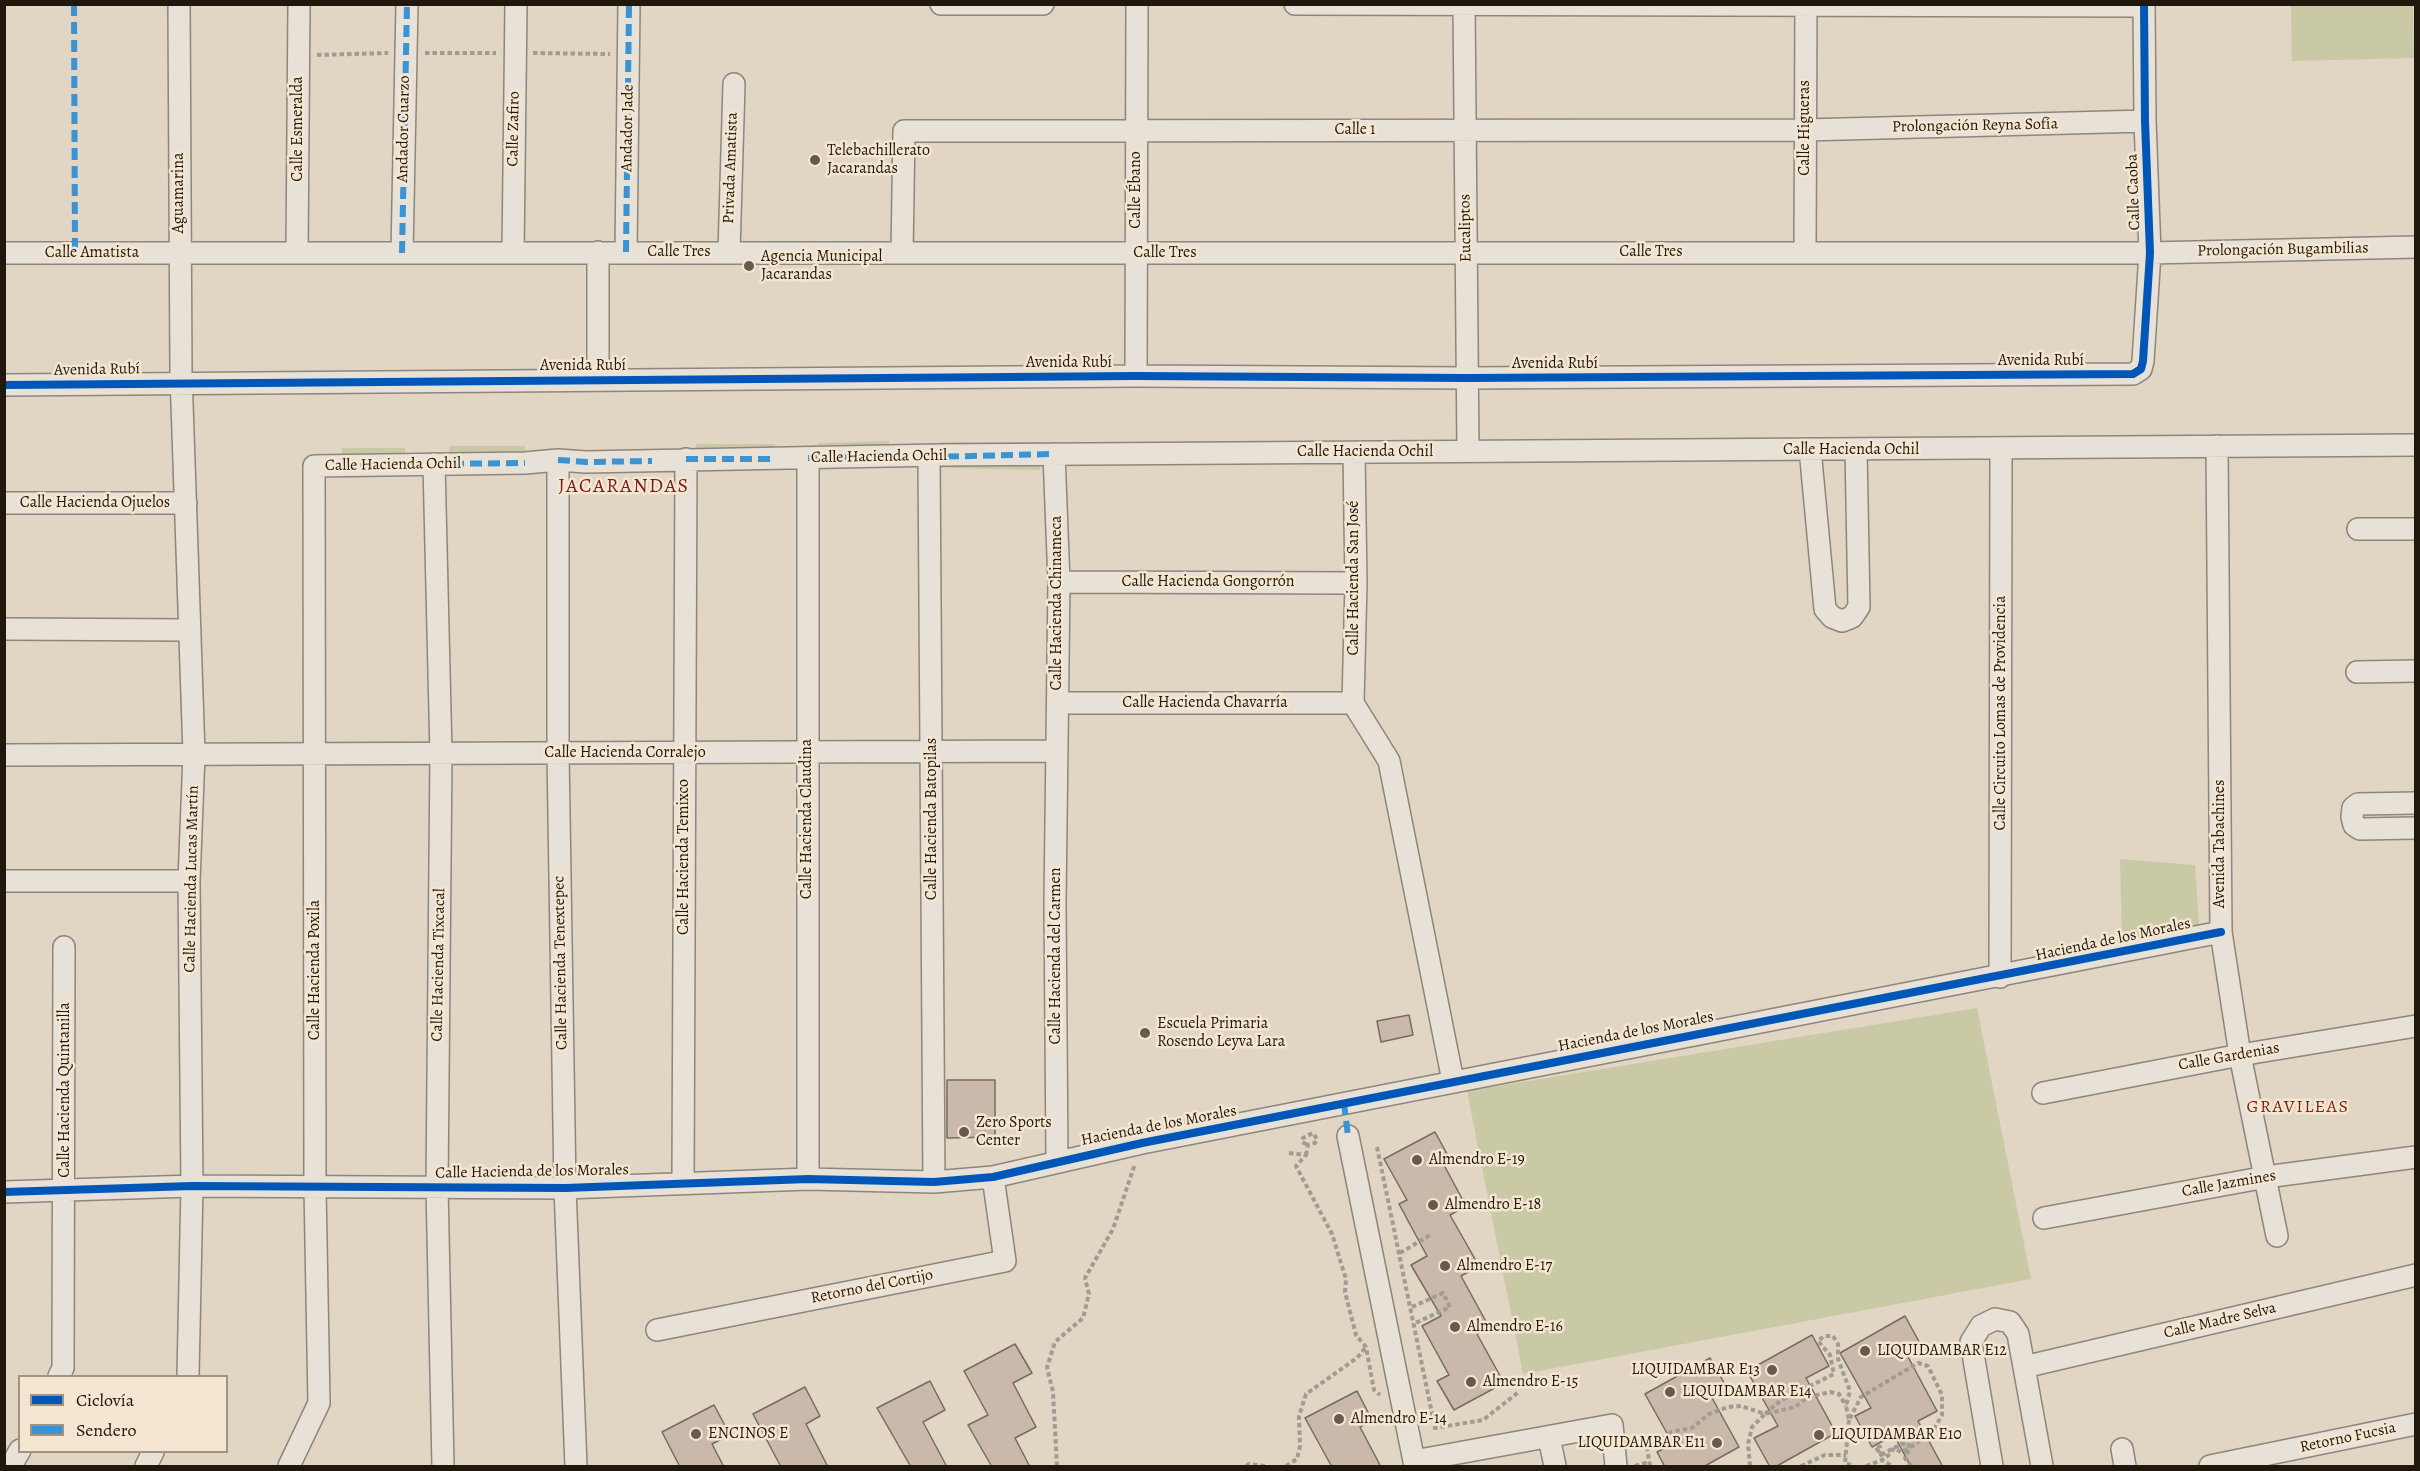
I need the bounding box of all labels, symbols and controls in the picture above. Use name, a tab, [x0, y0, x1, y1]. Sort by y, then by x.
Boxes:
street label: Andador Cuarzo	[393, 75, 415, 183]
street label: Calle Esmeralda	[288, 76, 308, 182]
street label: Calle Higueras	[1795, 80, 1815, 176]
street label: Andador Jade	[618, 84, 638, 172]
street label: Calle Zafiro	[504, 91, 524, 167]
street label: Privada Amatista	[719, 112, 743, 224]
street label: Prolongación Reyna Sofía	[1892, 115, 2058, 137]
street label: Calle 1	[1334, 120, 1376, 140]
place label: Telebachillerato Jacarandas	[827, 141, 930, 179]
street label: Calle Ébano	[1126, 151, 1146, 229]
street label: Aguamarina	[169, 152, 189, 234]
marker: Telebachillerato Jacarandas	[808, 153, 822, 167]
street label: Calle Caoba	[2123, 153, 2145, 231]
street label: Eucaliptos	[1456, 194, 1476, 262]
street label: Prolongación Bugambilias	[2197, 239, 2369, 261]
street label: Calle Tres	[647, 242, 711, 262]
street label: Calle Tres	[1619, 242, 1683, 262]
street label: Calle Amatista	[45, 243, 139, 263]
street label: Calle Tres	[1133, 243, 1197, 263]
place label: Agencia Municipal Jacarandas	[761, 247, 882, 285]
marker: Agencia Municipal Jacarandas	[742, 259, 756, 273]
street label: Avenida Rubí	[1998, 351, 2084, 371]
street label: Avenida Rubí	[1026, 353, 1112, 373]
street label: Avenida Rubí	[1512, 354, 1598, 374]
street label: Avenida Rubí	[540, 356, 626, 376]
street label: Avenida Rubí	[54, 360, 140, 380]
street label: Calle Hacienda Ochil	[1783, 440, 1919, 460]
street label: Calle Hacienda Ochil	[1297, 442, 1433, 462]
street label: Calle Hacienda Ochil	[811, 446, 947, 468]
street label: Calle Hacienda Ochil	[325, 454, 461, 476]
district label: JACARANDAS	[558, 475, 690, 499]
street label: Calle Hacienda Ojuelos	[20, 493, 170, 513]
street label: Calle Hacienda San José	[1344, 501, 1364, 655]
street label: Calle Hacienda Chinameca	[1047, 515, 1067, 691]
street label: Calle Hacienda Gongorrón	[1121, 572, 1295, 592]
street label: Calle Circuito Lomas de Providencia	[1991, 596, 2011, 830]
street label: Calle Hacienda Chavarría	[1122, 693, 1288, 713]
street label: Calle Hacienda Batopilas	[922, 738, 942, 900]
street label: Calle Hacienda Claudina	[797, 739, 817, 899]
street label: Calle Hacienda Corralejo	[544, 743, 706, 763]
street label: Calle Hacienda Temixco	[674, 779, 694, 935]
street label: Avenida Tabachines	[2210, 780, 2230, 908]
street label: Calle Hacienda Lucas Martín	[181, 785, 203, 973]
street label: Calle Hacienda del Carmen	[1046, 868, 1066, 1044]
street label: Calle Hacienda Tenextepec	[550, 876, 572, 1050]
street label: Calle Hacienda Tixcacal	[428, 888, 450, 1042]
street label: Calle Hacienda Poxila	[305, 900, 325, 1040]
street label: Hacienda de los Morales	[2034, 914, 2192, 966]
street label: Calle Hacienda Quintanilla	[55, 1002, 75, 1178]
street label: Hacienda de los Morales	[1557, 1007, 1715, 1057]
place label: Escuela Primaria Rosendo Leyva Lara	[1157, 1014, 1285, 1052]
marker: Escuela Primaria Rosendo Leyva Lara	[1138, 1026, 1152, 1040]
street label: Calle Gardenias	[2177, 1039, 2281, 1075]
district label: GRAVILEAS	[2246, 1097, 2350, 1119]
street label: Hacienda de los Morales	[1080, 1101, 1238, 1151]
place label: Zero Sports Center	[976, 1113, 1052, 1151]
marker: Zero Sports Center	[957, 1125, 971, 1139]
place label: Almendro E-19	[1429, 1150, 1525, 1170]
marker: Almendro E-19	[1410, 1153, 1424, 1167]
street label: Calle Hacienda de los Morales	[435, 1161, 629, 1183]
street label: Calle Jazmines	[2180, 1166, 2278, 1202]
place label: Almendro E-18	[1445, 1195, 1541, 1215]
marker: Almendro E-18	[1426, 1198, 1440, 1212]
place label: Almendro E-17	[1457, 1256, 1552, 1276]
marker: Almendro E-17	[1438, 1259, 1452, 1273]
street label: Retorno del Cortijo	[809, 1266, 935, 1308]
street label: Calle Madre Selva	[2162, 1299, 2278, 1343]
place label: Almendro E-16	[1467, 1317, 1563, 1337]
marker: Almendro E-16	[1448, 1320, 1462, 1334]
place label: LIQUIDAMBAR E12	[1877, 1341, 2007, 1361]
marker: LIQUIDAMBAR E12	[1858, 1344, 1872, 1358]
place label: LIQUIDAMBAR E13	[1631, 1360, 1760, 1380]
marker: LIQUIDAMBAR E13	[1765, 1363, 1779, 1377]
place label: Almendro E-15	[1483, 1372, 1578, 1392]
legend	[18, 1375, 228, 1453]
marker: Almendro E-15	[1464, 1375, 1478, 1389]
place label: LIQUIDAMBAR E14	[1682, 1382, 1811, 1402]
marker: LIQUIDAMBAR E14	[1663, 1385, 1677, 1399]
text: Ciclovía	[76, 1388, 134, 1412]
place label: Almendro E-14	[1351, 1409, 1447, 1429]
marker: Almendro E-14	[1332, 1412, 1346, 1426]
text: Sendero	[76, 1418, 137, 1442]
street label: Retorno Fucsia	[2298, 1418, 2398, 1458]
place label: ENCINOS E	[708, 1424, 788, 1444]
place label: LIQUIDAMBAR E10	[1831, 1425, 1962, 1445]
marker: ENCINOS E	[689, 1427, 703, 1441]
marker: LIQUIDAMBAR E10	[1812, 1428, 1826, 1442]
place label: LIQUIDAMBAR E11	[1577, 1433, 1705, 1453]
marker: LIQUIDAMBAR E11	[1710, 1436, 1724, 1450]

